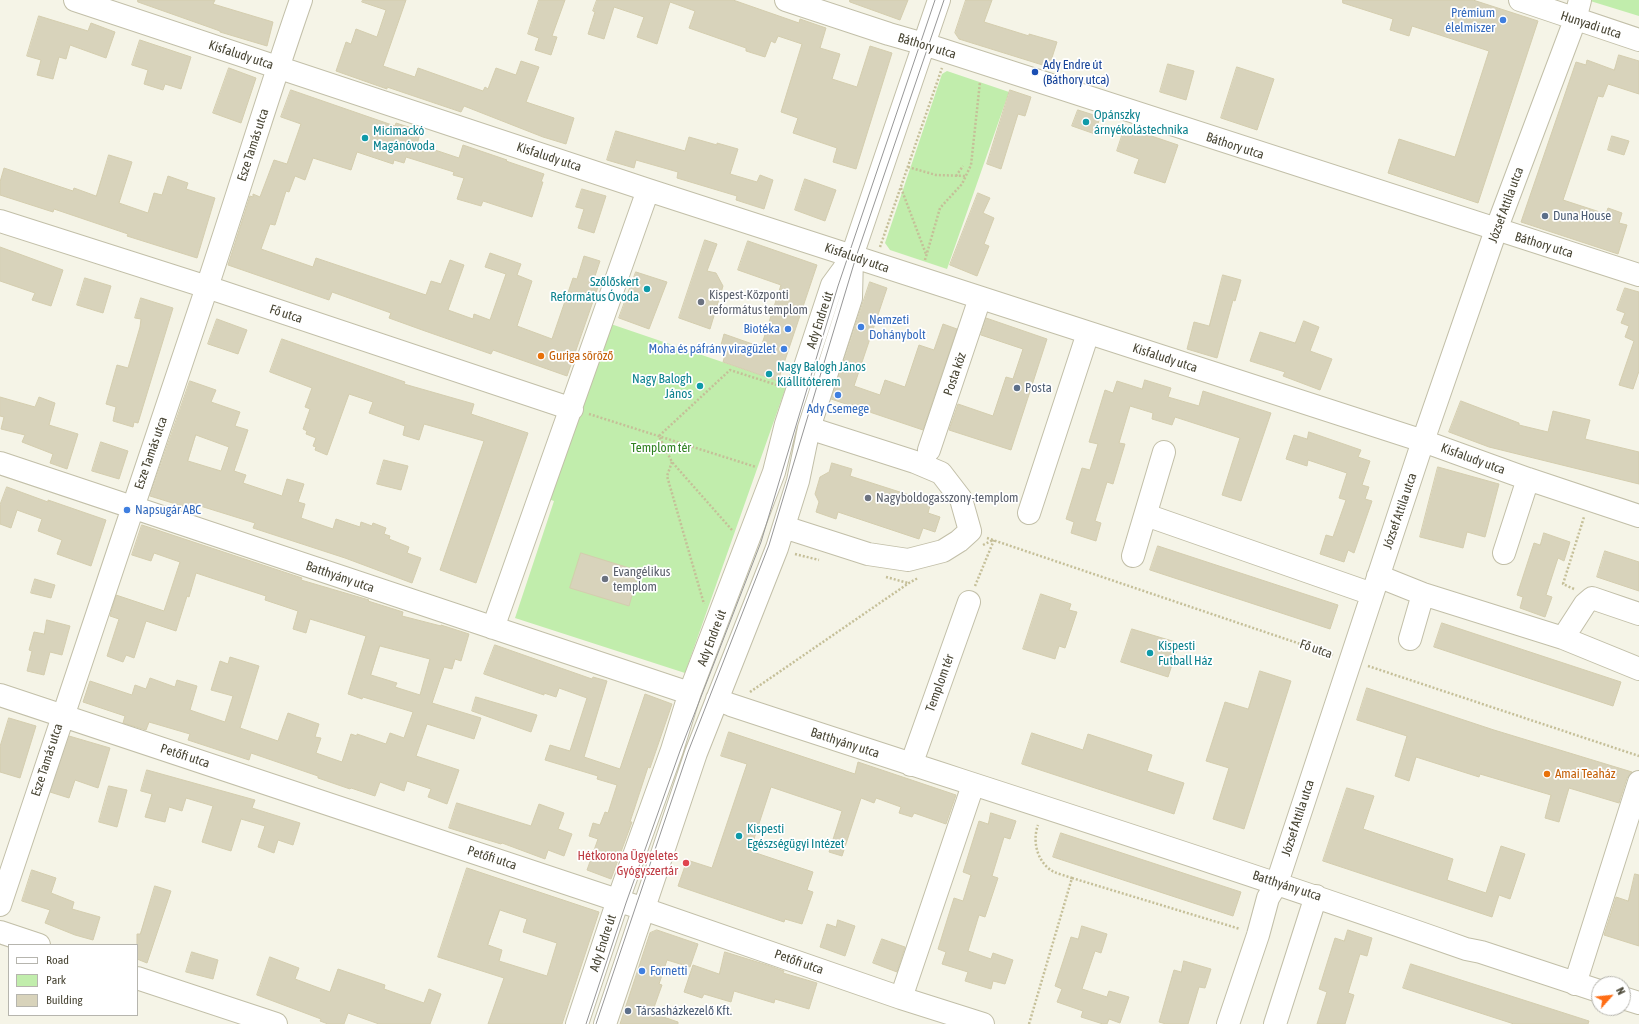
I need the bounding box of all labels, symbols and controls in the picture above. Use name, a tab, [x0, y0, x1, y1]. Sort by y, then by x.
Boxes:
place label: Prémium élelmiszer	[1445, 5, 1495, 36]
street label: Hunyadi utca	[1559, 8, 1623, 42]
marker: Prémium élelmiszer	[1498, 15, 1508, 25]
street label: Báthory utca	[896, 30, 958, 62]
street label: Kisfaludy utca	[207, 37, 275, 73]
place label: Ady Endre út (Báthory utca)	[1043, 57, 1109, 88]
marker: Ady Endre út (Báthory utca)	[1030, 67, 1040, 77]
street label: Esze Tamás utca	[234, 107, 272, 183]
place label: Opánszky árnyékolástechnika	[1094, 107, 1189, 138]
marker: Opánszky árnyékolástechnika	[1081, 117, 1091, 127]
place label: Micimackó Magánóvoda	[373, 123, 435, 154]
street label: Báthory utca	[1204, 129, 1266, 163]
marker: Micimackó Magánóvoda	[360, 133, 370, 143]
street label: Kisfaludy utca	[515, 139, 583, 175]
street label: József Attila utca	[1485, 165, 1527, 245]
place label: Duna House	[1553, 208, 1611, 224]
marker: Duna House	[1540, 211, 1550, 221]
street label: Báthory utca	[1513, 229, 1575, 261]
street label: Kisfaludy utca	[823, 240, 891, 276]
place label: Szőlőskert Református Óvoda	[550, 274, 639, 305]
marker: Szőlőskert Református Óvoda	[642, 284, 652, 294]
place label: Kispest-Központi református templom	[709, 287, 808, 318]
street label: Ady Endre út	[803, 289, 837, 351]
marker: Kispest-Központi református templom	[696, 297, 706, 307]
street label: Fő utca	[268, 301, 304, 327]
place label: Nemzeti Dohánybolt	[869, 312, 926, 343]
place label: Biotéka	[743, 321, 780, 337]
marker: Nemzeti Dohánybolt	[856, 322, 866, 332]
marker: Biotéka	[783, 324, 793, 334]
street label: Kisfaludy utca	[1131, 340, 1199, 376]
place label: Moha és páfrány viragüzlet	[648, 341, 776, 357]
marker: Moha és páfrány viragüzlet	[779, 344, 789, 354]
place label: Guriga söröző	[549, 348, 613, 364]
street label: Posta köz	[940, 350, 970, 398]
marker: Guriga söröző	[536, 351, 546, 361]
place label: Nagy Balogh János Kiállítóterem	[777, 359, 866, 390]
marker: Nagy Balogh János Kiállítóterem	[764, 369, 774, 379]
place label: Nagy Balogh János	[632, 371, 692, 402]
place label: Posta	[1025, 380, 1052, 396]
marker: Nagy Balogh János	[695, 381, 705, 391]
marker: Posta	[1012, 383, 1022, 393]
marker: Ady Csemege	[833, 390, 843, 400]
place label: Ady Csemege	[807, 401, 869, 417]
street label: Esze Tamás utca	[131, 415, 171, 491]
park label: Templom tér	[631, 440, 691, 456]
street label: Kisfaludy utca	[1439, 440, 1507, 478]
street label: József Attila utca	[1380, 471, 1420, 551]
place label: Nagyboldogasszony-templom	[876, 490, 1018, 506]
marker: Nagyboldogasszony-templom	[863, 493, 873, 503]
place label: Napsugár ABC	[135, 502, 201, 518]
marker: Napsugár ABC	[122, 505, 132, 515]
street label: Batthyány utca	[304, 558, 376, 596]
place label: Evangélikus templom	[613, 564, 670, 595]
marker: Evangélikus templom	[600, 574, 610, 584]
street label: Ady Endre út	[694, 608, 730, 668]
street label: Fő utca	[1298, 636, 1334, 662]
place label: Kispesti Futball Ház	[1158, 638, 1212, 669]
marker: Kispesti Futball Ház	[1145, 648, 1155, 658]
street label: Templom tér	[922, 652, 958, 714]
street label: Esze Tamás utca	[28, 722, 66, 798]
street label: Batthyány utca	[809, 725, 881, 761]
street label: Petőfi utca	[158, 741, 212, 771]
place label: Amai Teaház	[1555, 766, 1615, 782]
marker: Amai Teaház	[1542, 769, 1552, 779]
street label: József Attila utca	[1278, 778, 1318, 858]
place label: Kispesti Egészségügyi Intézet	[747, 821, 844, 852]
marker: Kispesti Egészségügyi Intézet	[734, 831, 744, 841]
street label: Petőfi utca	[465, 843, 519, 873]
place label: Hétkorona Ügyeletes Gyógyszertár	[577, 848, 678, 879]
marker: Hétkorona Ügyeletes Gyógyszertár	[681, 858, 691, 868]
street label: Batthyány utca	[1251, 868, 1323, 904]
street label: Ady Endre út	[586, 912, 620, 974]
legend	[8, 944, 138, 1016]
street label: Petőfi utca	[772, 946, 826, 978]
text: Road	[46, 953, 69, 967]
place label: Fornetti	[650, 963, 688, 979]
marker: Fornetti	[637, 966, 647, 976]
text: Park	[46, 973, 66, 987]
north arrow	[1591, 976, 1631, 1016]
text: N	[1614, 985, 1628, 997]
text: Building	[46, 993, 83, 1007]
place label: Társasházkezelő Kft.	[636, 1003, 732, 1019]
marker: Társasházkezelő Kft.	[623, 1006, 633, 1016]

